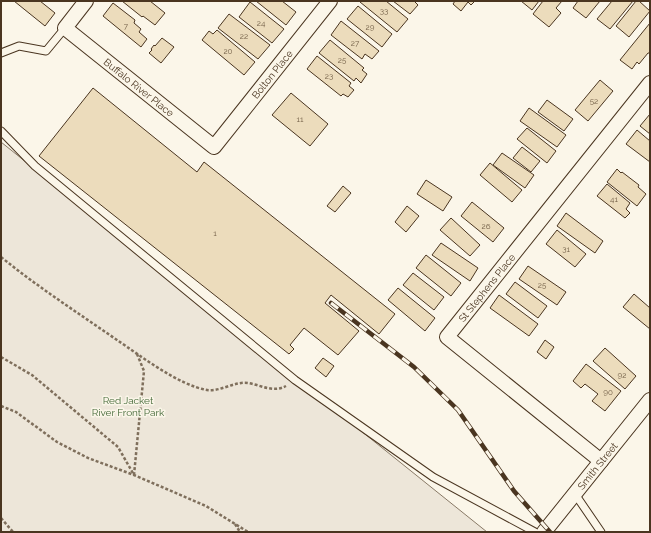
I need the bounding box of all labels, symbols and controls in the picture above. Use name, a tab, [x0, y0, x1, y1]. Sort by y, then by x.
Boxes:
house number: 33	[380, 6, 388, 16]
house number: 24	[257, 18, 266, 28]
house number: 7	[124, 21, 129, 31]
house number: 29	[366, 22, 375, 32]
house number: 22	[240, 31, 248, 41]
house number: 27	[351, 38, 360, 48]
house number: 20	[223, 46, 233, 56]
street label: Bolton Place	[250, 48, 295, 101]
house number: 25	[338, 55, 347, 65]
street label: Buffalo River Place	[102, 56, 176, 119]
house number: 23	[325, 71, 333, 81]
house number: 52	[590, 96, 598, 106]
house number: 11	[297, 114, 304, 124]
house number: 41	[610, 194, 618, 204]
house number: 26	[482, 221, 491, 231]
house number: 1	[213, 228, 217, 238]
house number: 31	[562, 244, 570, 254]
street label: St Stephens Place	[456, 252, 517, 324]
house number: 25	[538, 280, 547, 290]
house number: 92	[618, 370, 626, 380]
house number: 90	[603, 387, 613, 397]
park label: Red Jacket River Front Park	[92, 395, 165, 418]
street label: Smith Street	[575, 440, 620, 492]

